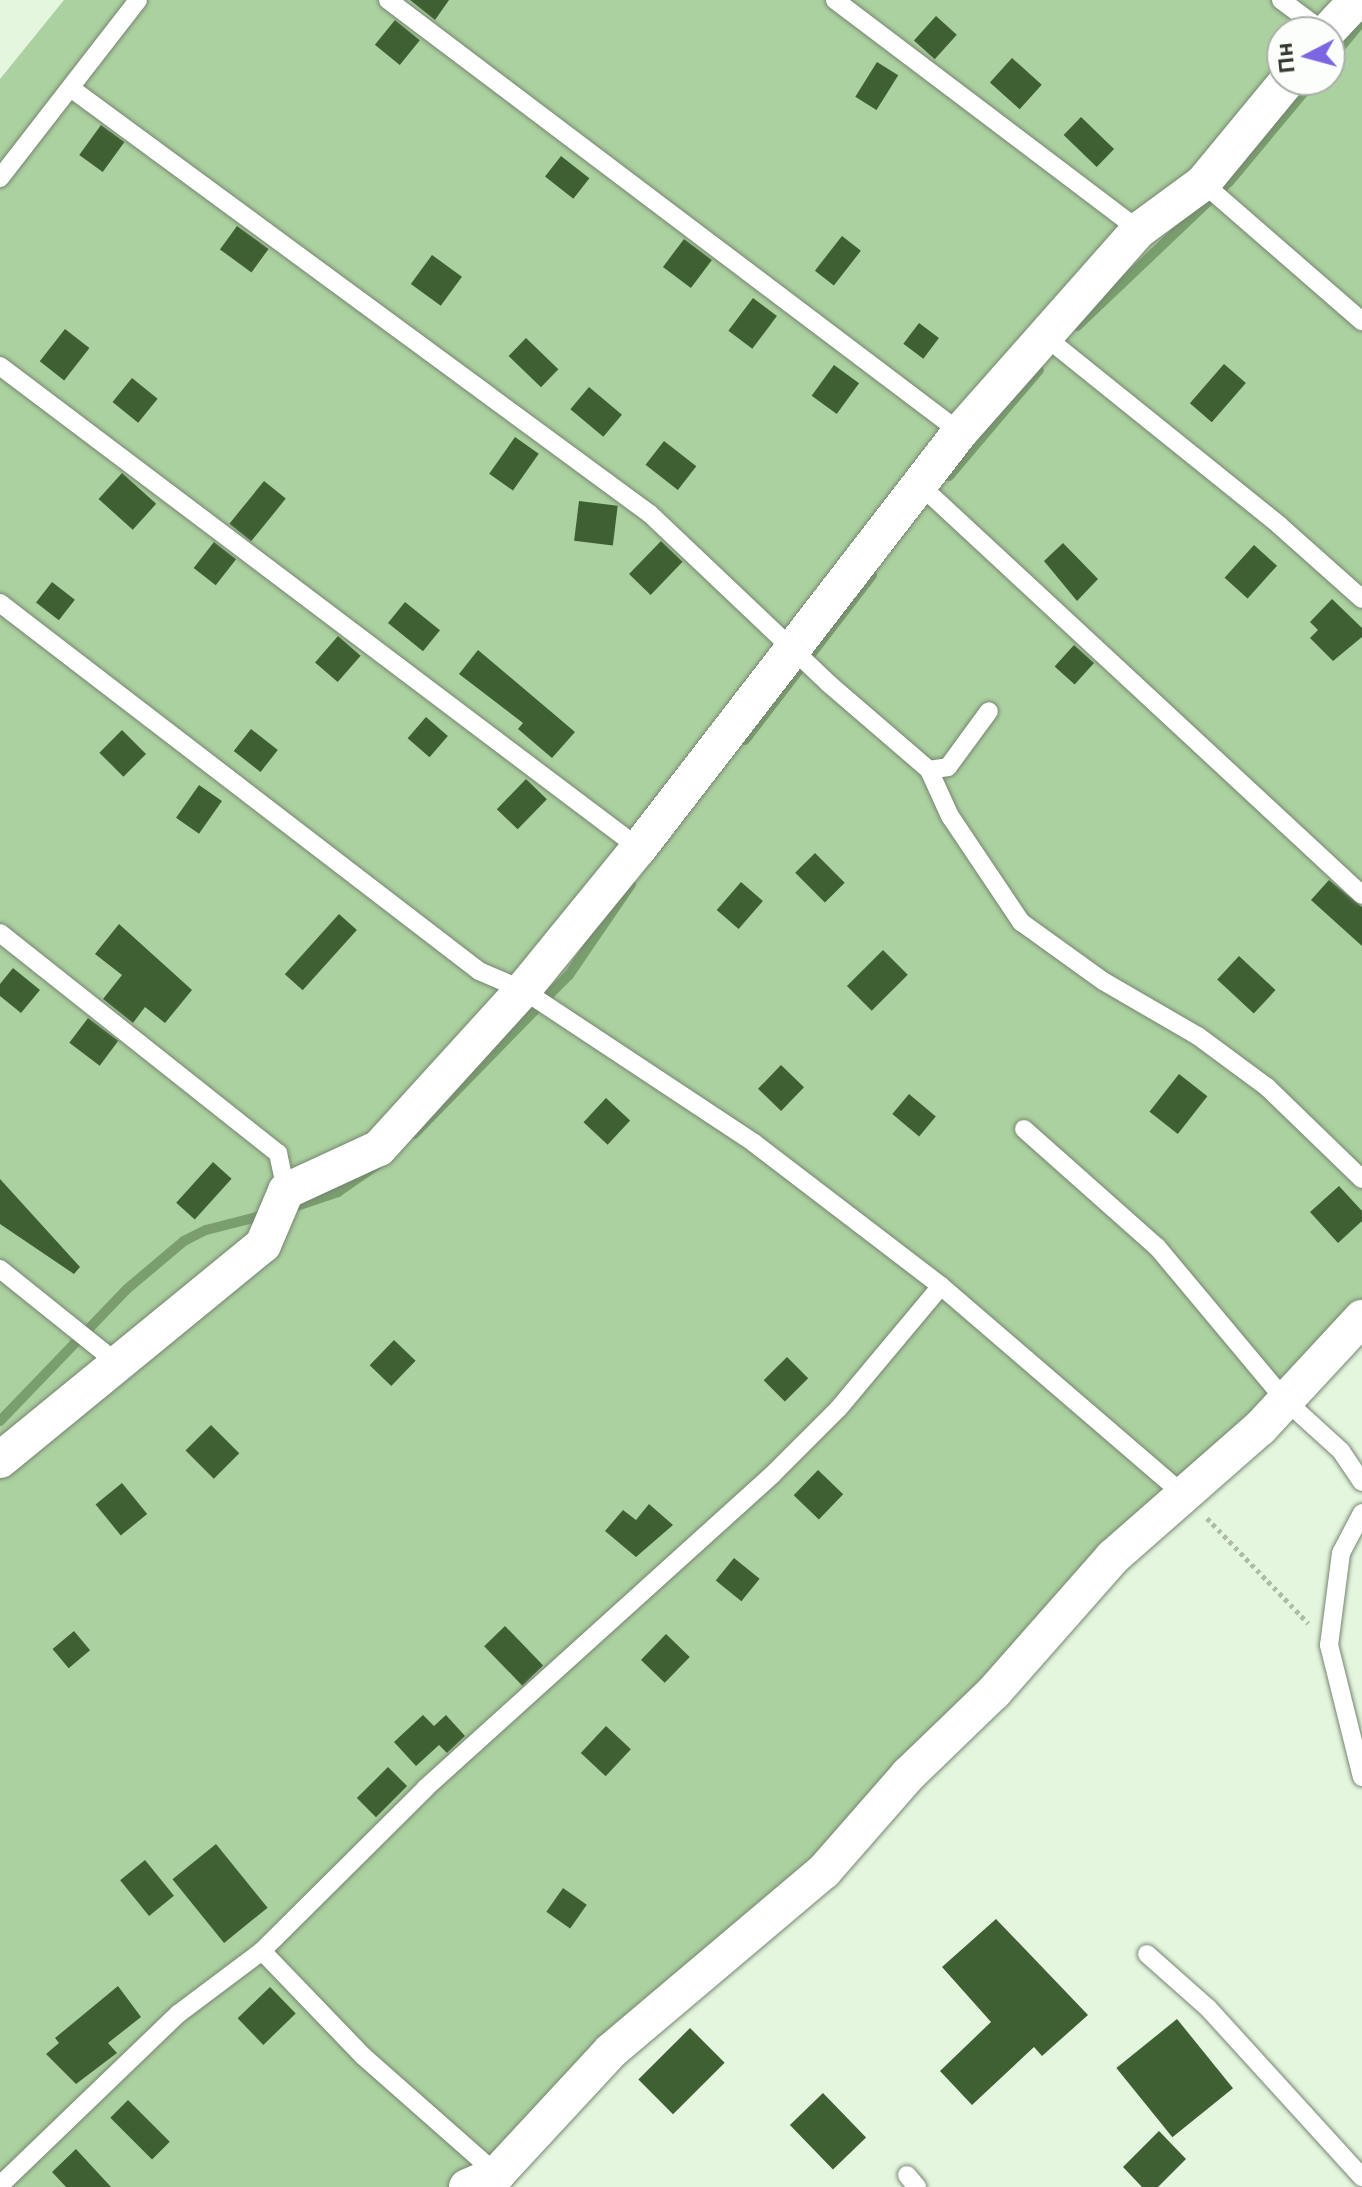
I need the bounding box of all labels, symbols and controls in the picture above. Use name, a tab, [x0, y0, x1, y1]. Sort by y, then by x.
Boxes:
north arrow	[1266, 16, 1346, 96]
text: Пн	[1268, 41, 1301, 75]

